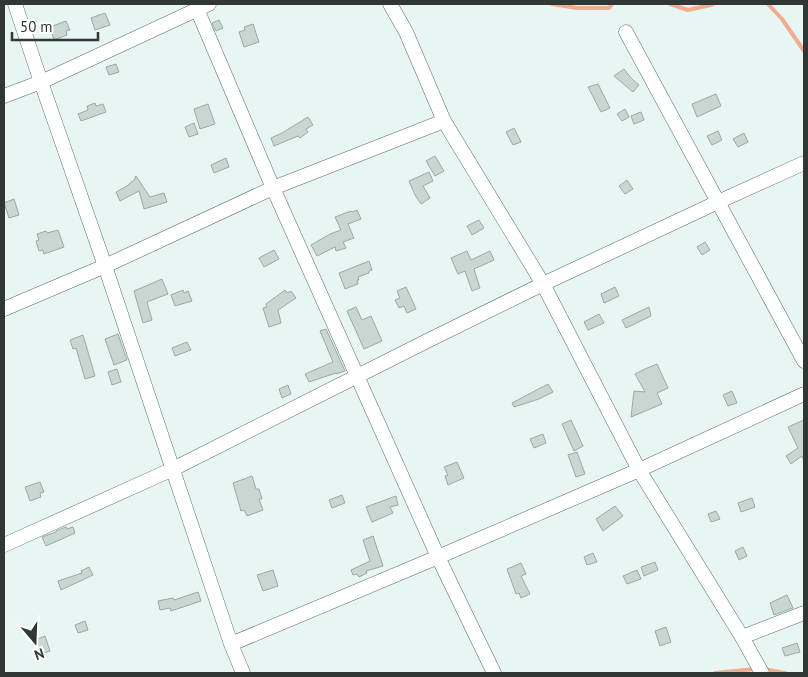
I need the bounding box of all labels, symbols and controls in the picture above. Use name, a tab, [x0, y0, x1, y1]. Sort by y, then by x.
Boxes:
scale bar	[12, 10, 99, 42]
text: 50 m	[20, 17, 53, 36]
north arrow	[10, 617, 60, 667]
text: N	[32, 644, 47, 664]

